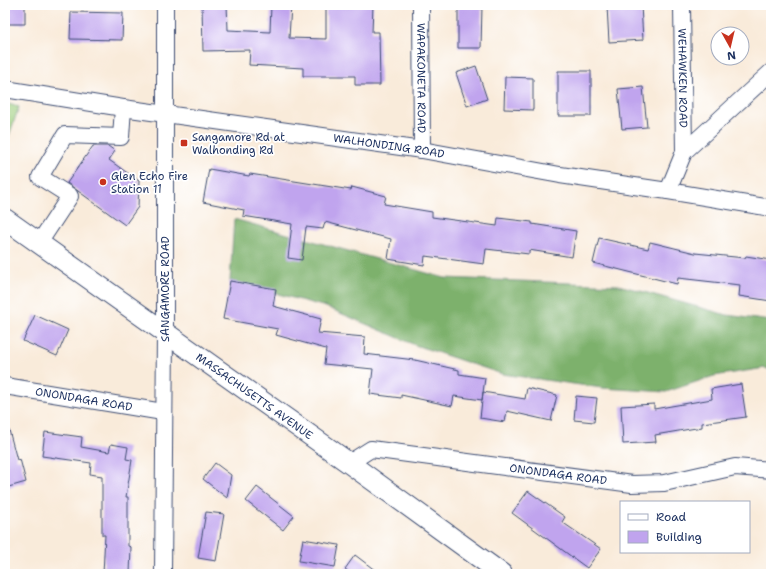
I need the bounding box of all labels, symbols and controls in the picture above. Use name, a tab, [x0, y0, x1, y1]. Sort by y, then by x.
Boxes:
street label: WAPAKONETA ROAD	[413, 23, 429, 133]
north arrow	[710, 26, 750, 66]
street label: WEHAWKEN ROAD	[674, 28, 691, 128]
text: N	[726, 47, 737, 63]
place label: Sangamore Rd at Walhonding Rd	[192, 130, 285, 158]
street label: WALHONDING ROAD	[332, 131, 446, 162]
marker: Sangamore Rd at Walhonding Rd	[179, 138, 189, 148]
place label: Glen Echo Fire Station 11	[111, 169, 188, 197]
marker: Glen Echo Fire Station 11	[98, 177, 108, 187]
street label: SANGAMORE ROAD	[158, 236, 173, 342]
street label: MASSACHUSETTS AVENUE	[193, 350, 316, 443]
street label: ONONDAGA ROAD	[34, 384, 134, 415]
street label: ONONDAGA ROAD	[509, 461, 608, 489]
legend	[620, 501, 750, 553]
text: Road	[656, 509, 687, 525]
text: Building	[656, 529, 702, 545]

